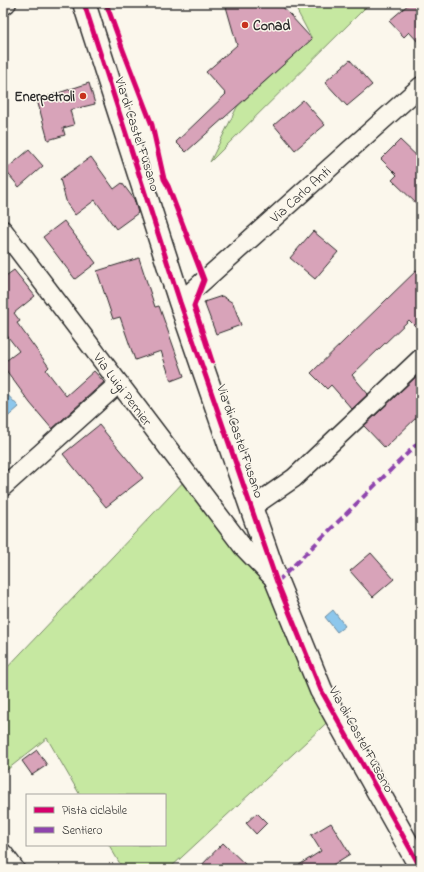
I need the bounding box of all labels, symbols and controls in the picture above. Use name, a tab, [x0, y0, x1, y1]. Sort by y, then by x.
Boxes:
place label: Conad	[253, 16, 290, 37]
marker: Conad	[240, 20, 250, 30]
street label: Via di Castel Fusano	[108, 74, 165, 194]
place label: Enerpetroli	[14, 87, 75, 108]
marker: Enerpetroli	[78, 91, 88, 101]
street label: Via Carlo Anti	[265, 162, 336, 229]
street label: Via Luigi Pernier	[86, 348, 157, 432]
street label: Via di Castel Fusano	[210, 381, 269, 501]
street label: Via di Castel Fusano	[322, 682, 399, 797]
legend	[26, 794, 166, 846]
text: Pista ciclabile	[62, 802, 128, 820]
text: Sentiero	[62, 822, 103, 840]

